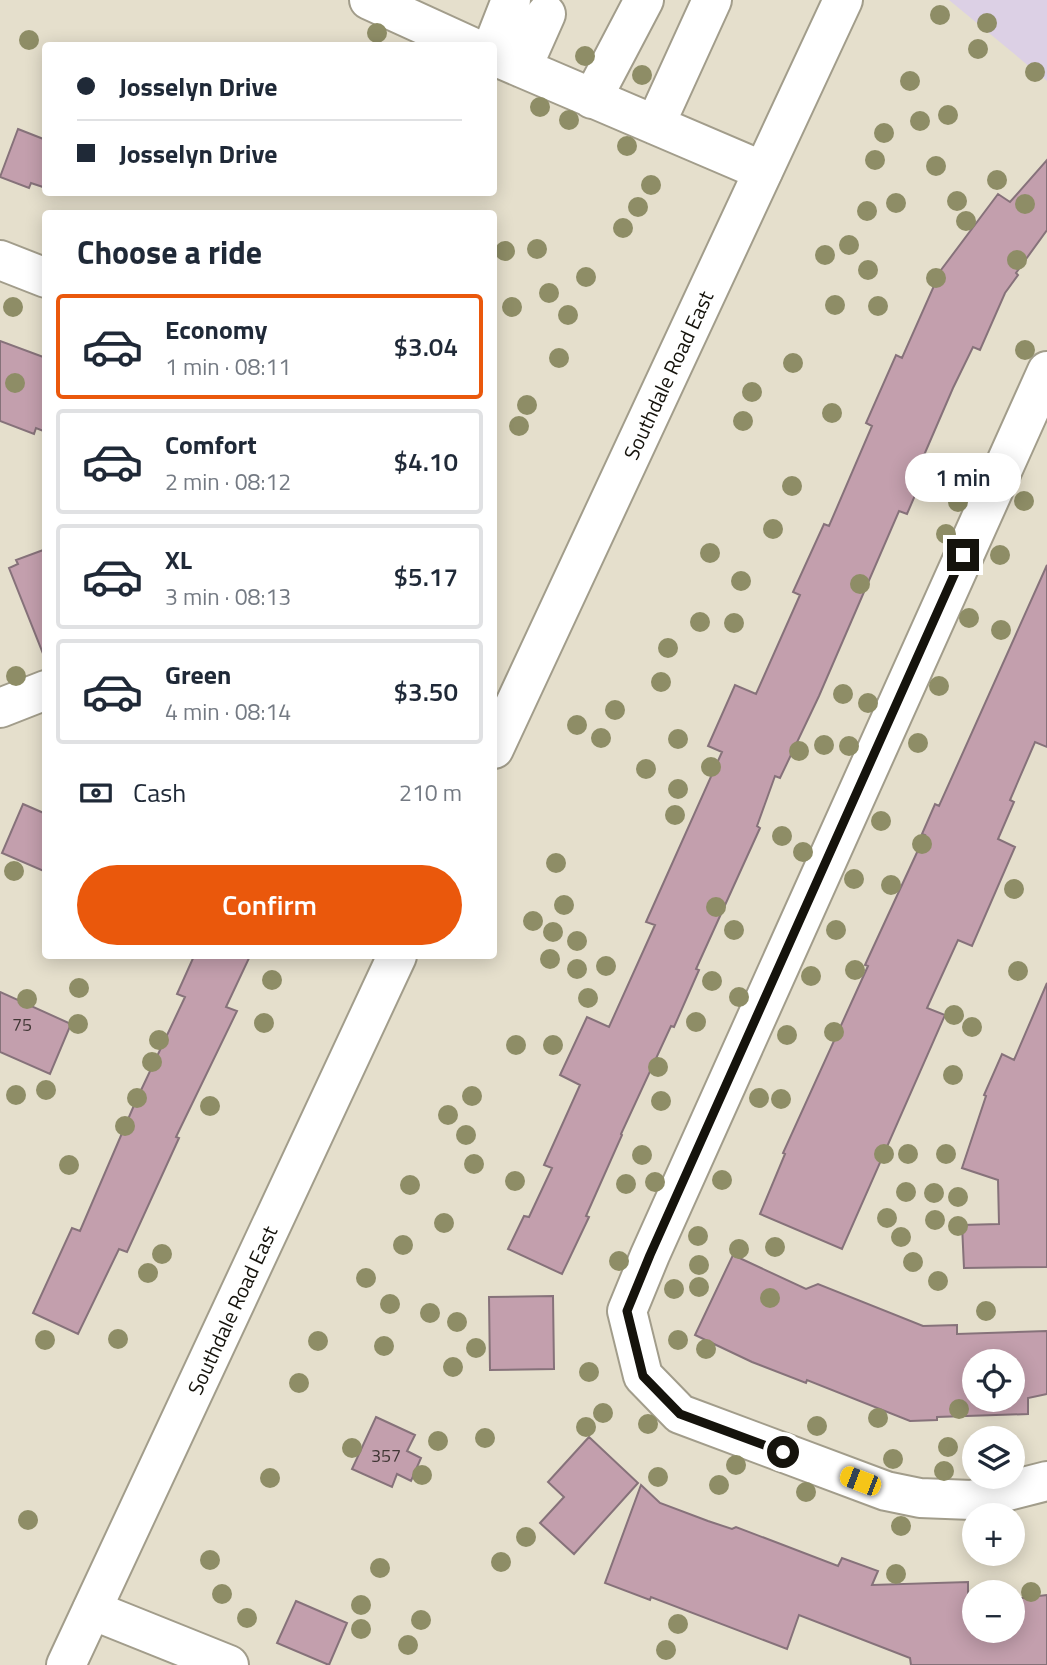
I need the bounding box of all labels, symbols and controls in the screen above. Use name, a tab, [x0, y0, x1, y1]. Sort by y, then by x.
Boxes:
text: Josselyn Drive	[119, 67, 277, 106]
text: Josselyn Drive	[119, 134, 277, 173]
text: Choose a ride	[77, 228, 262, 276]
street label: Southdale Road East	[615, 285, 722, 465]
text: Economy	[165, 310, 267, 349]
icon: car	[81, 315, 144, 378]
text: $3.04	[394, 327, 458, 366]
text: 1 min · 08:11	[165, 349, 291, 384]
text: Comfort	[165, 425, 257, 464]
icon: car	[81, 430, 144, 493]
text: $4.10	[394, 442, 458, 481]
callout: 1 min	[905, 454, 1021, 503]
text: 1 min	[935, 460, 991, 495]
text: 2 min · 08:12	[165, 464, 291, 499]
route end	[947, 539, 979, 571]
text: XL	[165, 540, 192, 579]
icon: car	[81, 545, 144, 608]
text: $5.17	[394, 557, 458, 596]
text: 3 min · 08:13	[165, 579, 291, 614]
text: Green	[165, 655, 231, 694]
icon: car	[81, 660, 144, 723]
text: $3.50	[394, 672, 458, 711]
text: 4 min · 08:14	[165, 694, 291, 729]
text: Cash	[133, 773, 186, 812]
icon: cash	[77, 774, 115, 812]
text: 210 m	[399, 775, 462, 810]
button: Confirm	[77, 865, 462, 945]
house number: 75	[12, 1011, 32, 1038]
street label: Southdale Road East	[179, 1220, 286, 1400]
map controls	[962, 1349, 1025, 1643]
button: locate	[962, 1349, 1025, 1412]
button: layers	[962, 1426, 1025, 1489]
route start	[767, 1436, 799, 1468]
house number: 357	[371, 1442, 401, 1469]
car	[837, 1464, 884, 1498]
button: +	[962, 1503, 1025, 1566]
button: −	[962, 1580, 1025, 1643]

